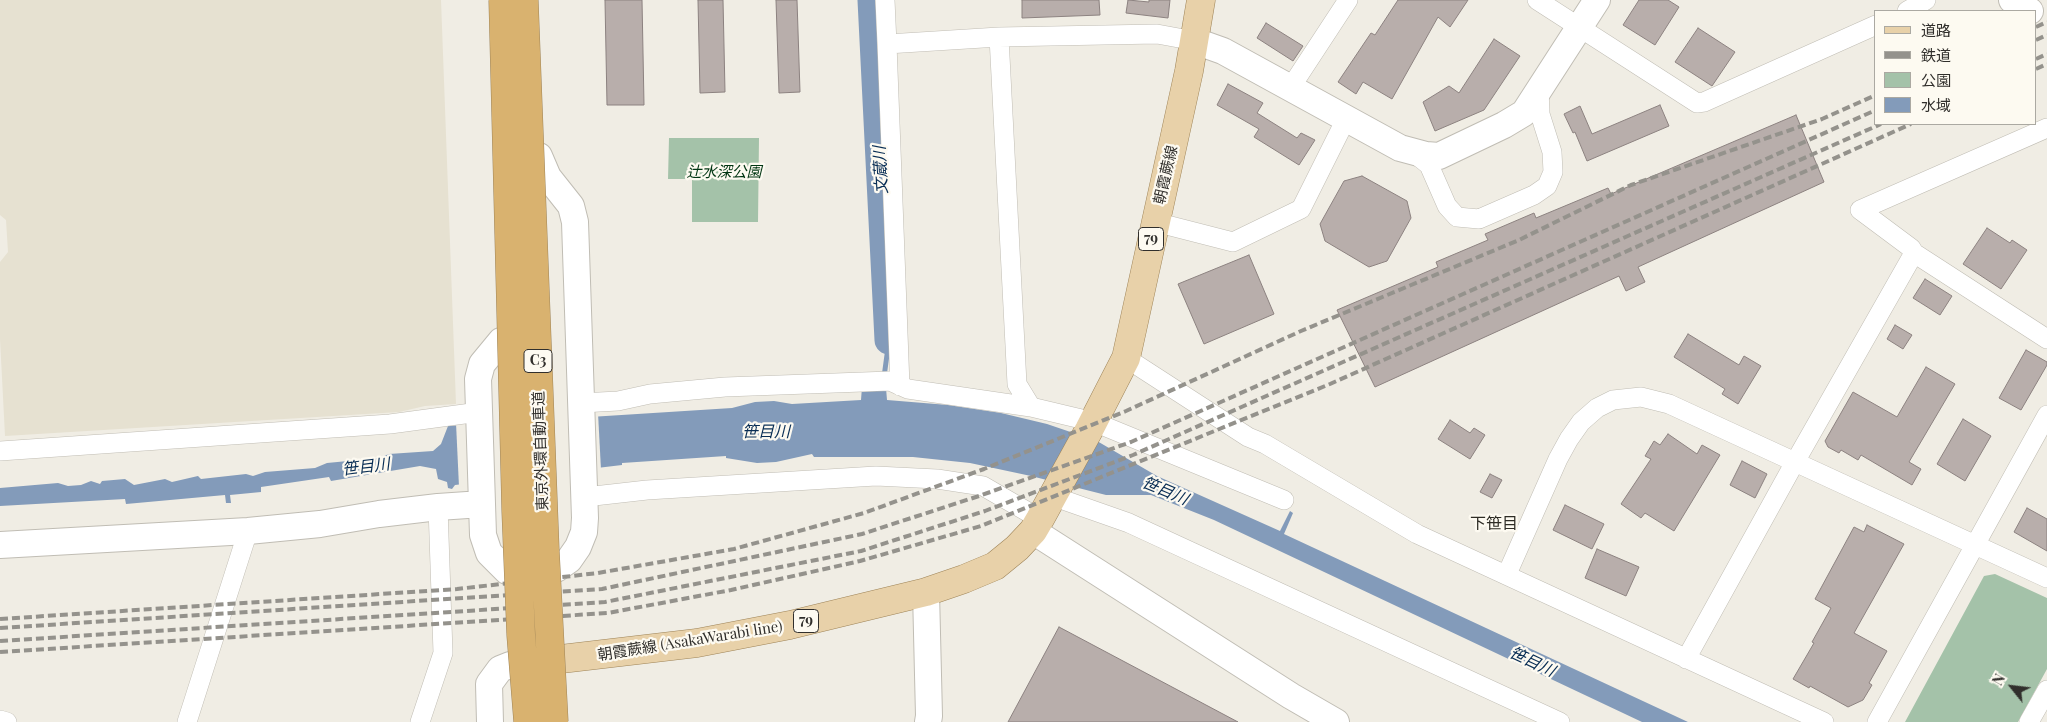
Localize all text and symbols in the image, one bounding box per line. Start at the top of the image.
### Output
legend [1874,10,2037,125]
text: 道路 [1921,20,1951,40]
text: 鉄道 [1921,45,1951,65]
text: 公園 [1921,70,1951,90]
text: 水域 [1921,95,1951,115]
street label: 朝霞蕨線 [1150,144,1182,206]
water label: 文蔵川 [870,146,892,194]
park label: 辻水深公園 [687,163,761,181]
road number: 79 [1138,228,1164,250]
road number: C3 [524,350,552,372]
street label: 東京外環自動車道 [530,391,552,511]
water label: 笹目川 [742,422,790,442]
water label: 笹目川 [341,455,391,479]
water label: 笹目川 [1139,473,1191,509]
district label: 下笹目 [1470,514,1518,534]
road number: 79 [794,610,818,632]
street label: 朝霞蕨線 (AsakaWarabi line) [596,617,784,665]
water label: 笹目川 [1506,643,1558,681]
north arrow [1987,662,2037,712]
text: N [1988,670,2009,689]

